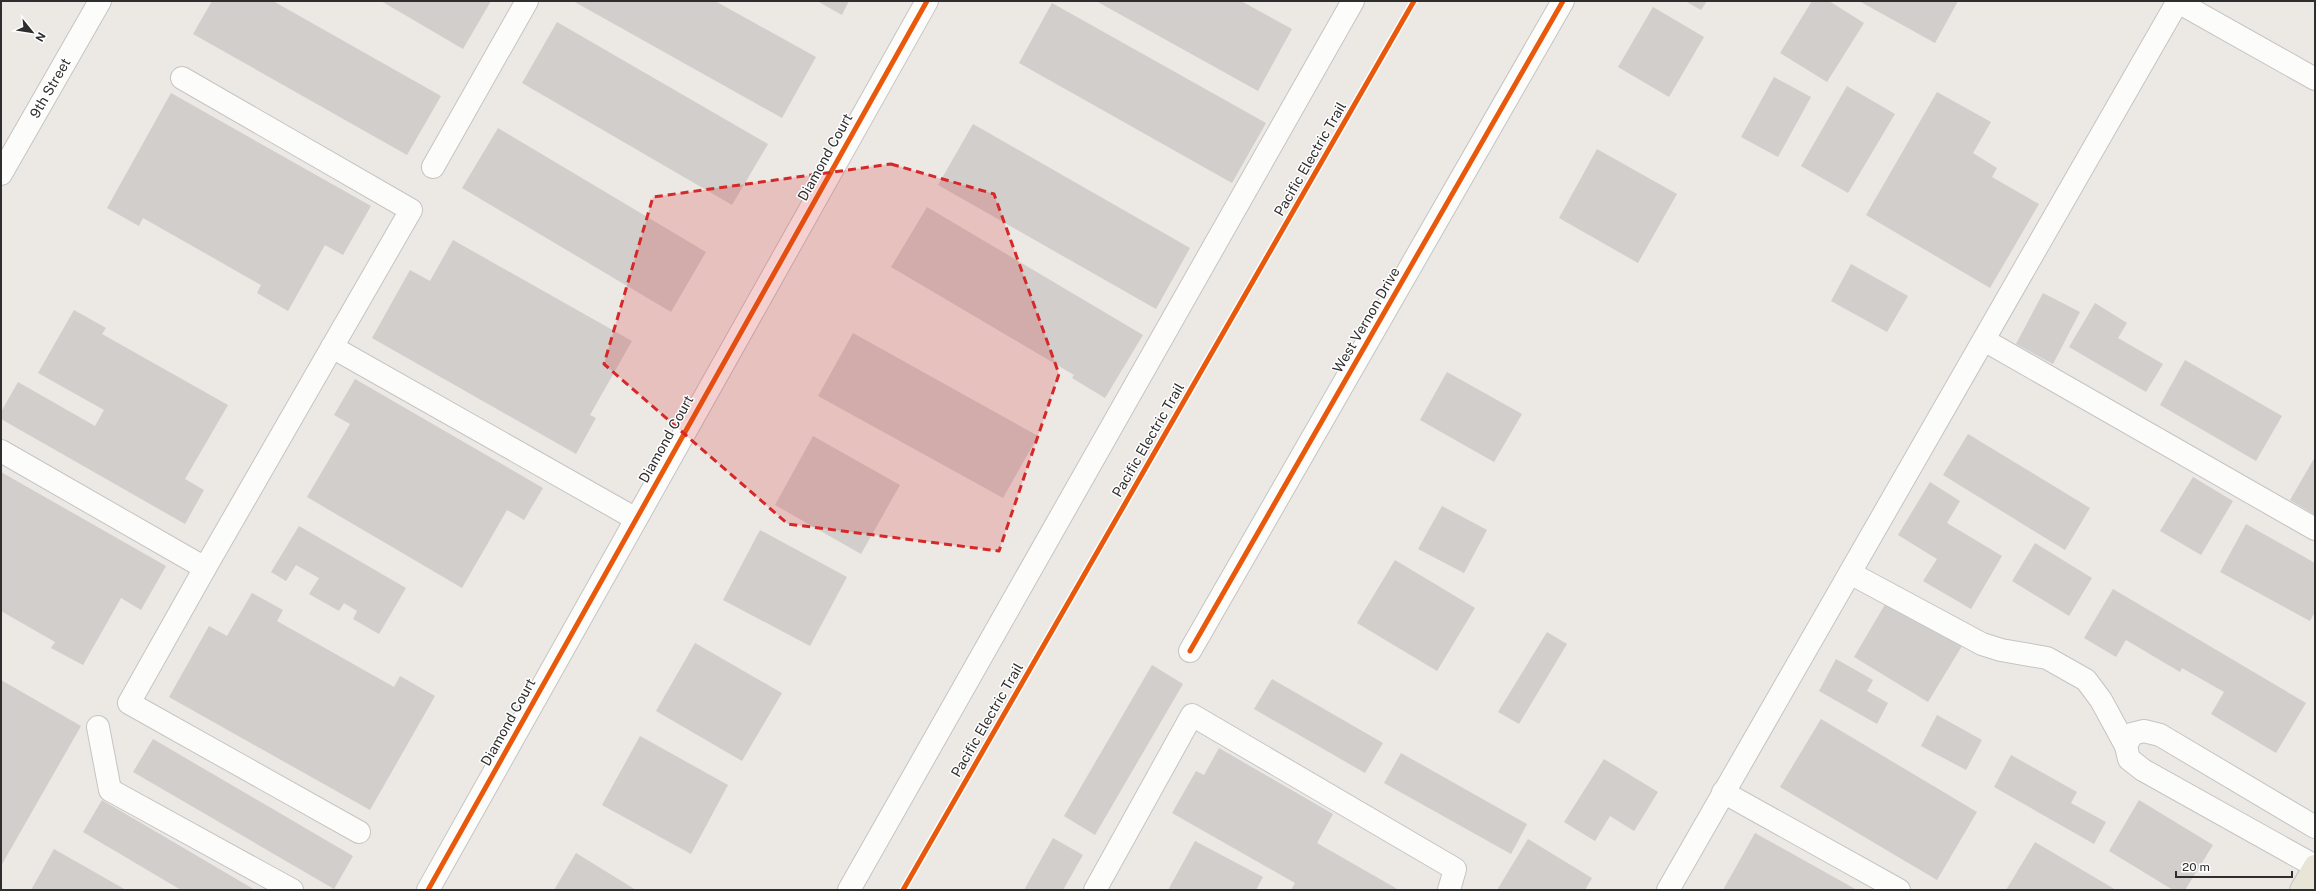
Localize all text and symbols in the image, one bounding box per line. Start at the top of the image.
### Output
north arrow [12,12,52,52]
text: N [33,30,48,44]
street label: 9th Street [26,55,74,121]
street label: Pacific Electric Trail [1271,99,1349,219]
street label: Diamond Court [794,111,856,203]
street label: West Vernon Drive [1329,264,1403,376]
street label: Pacific Electric Trail [1109,380,1187,500]
street label: Diamond Court [635,393,697,485]
street label: Pacific Electric Trail [948,660,1026,780]
street label: Diamond Court [477,676,539,768]
scale bar [2176,853,2292,879]
text: 20 m [2182,860,2210,874]

